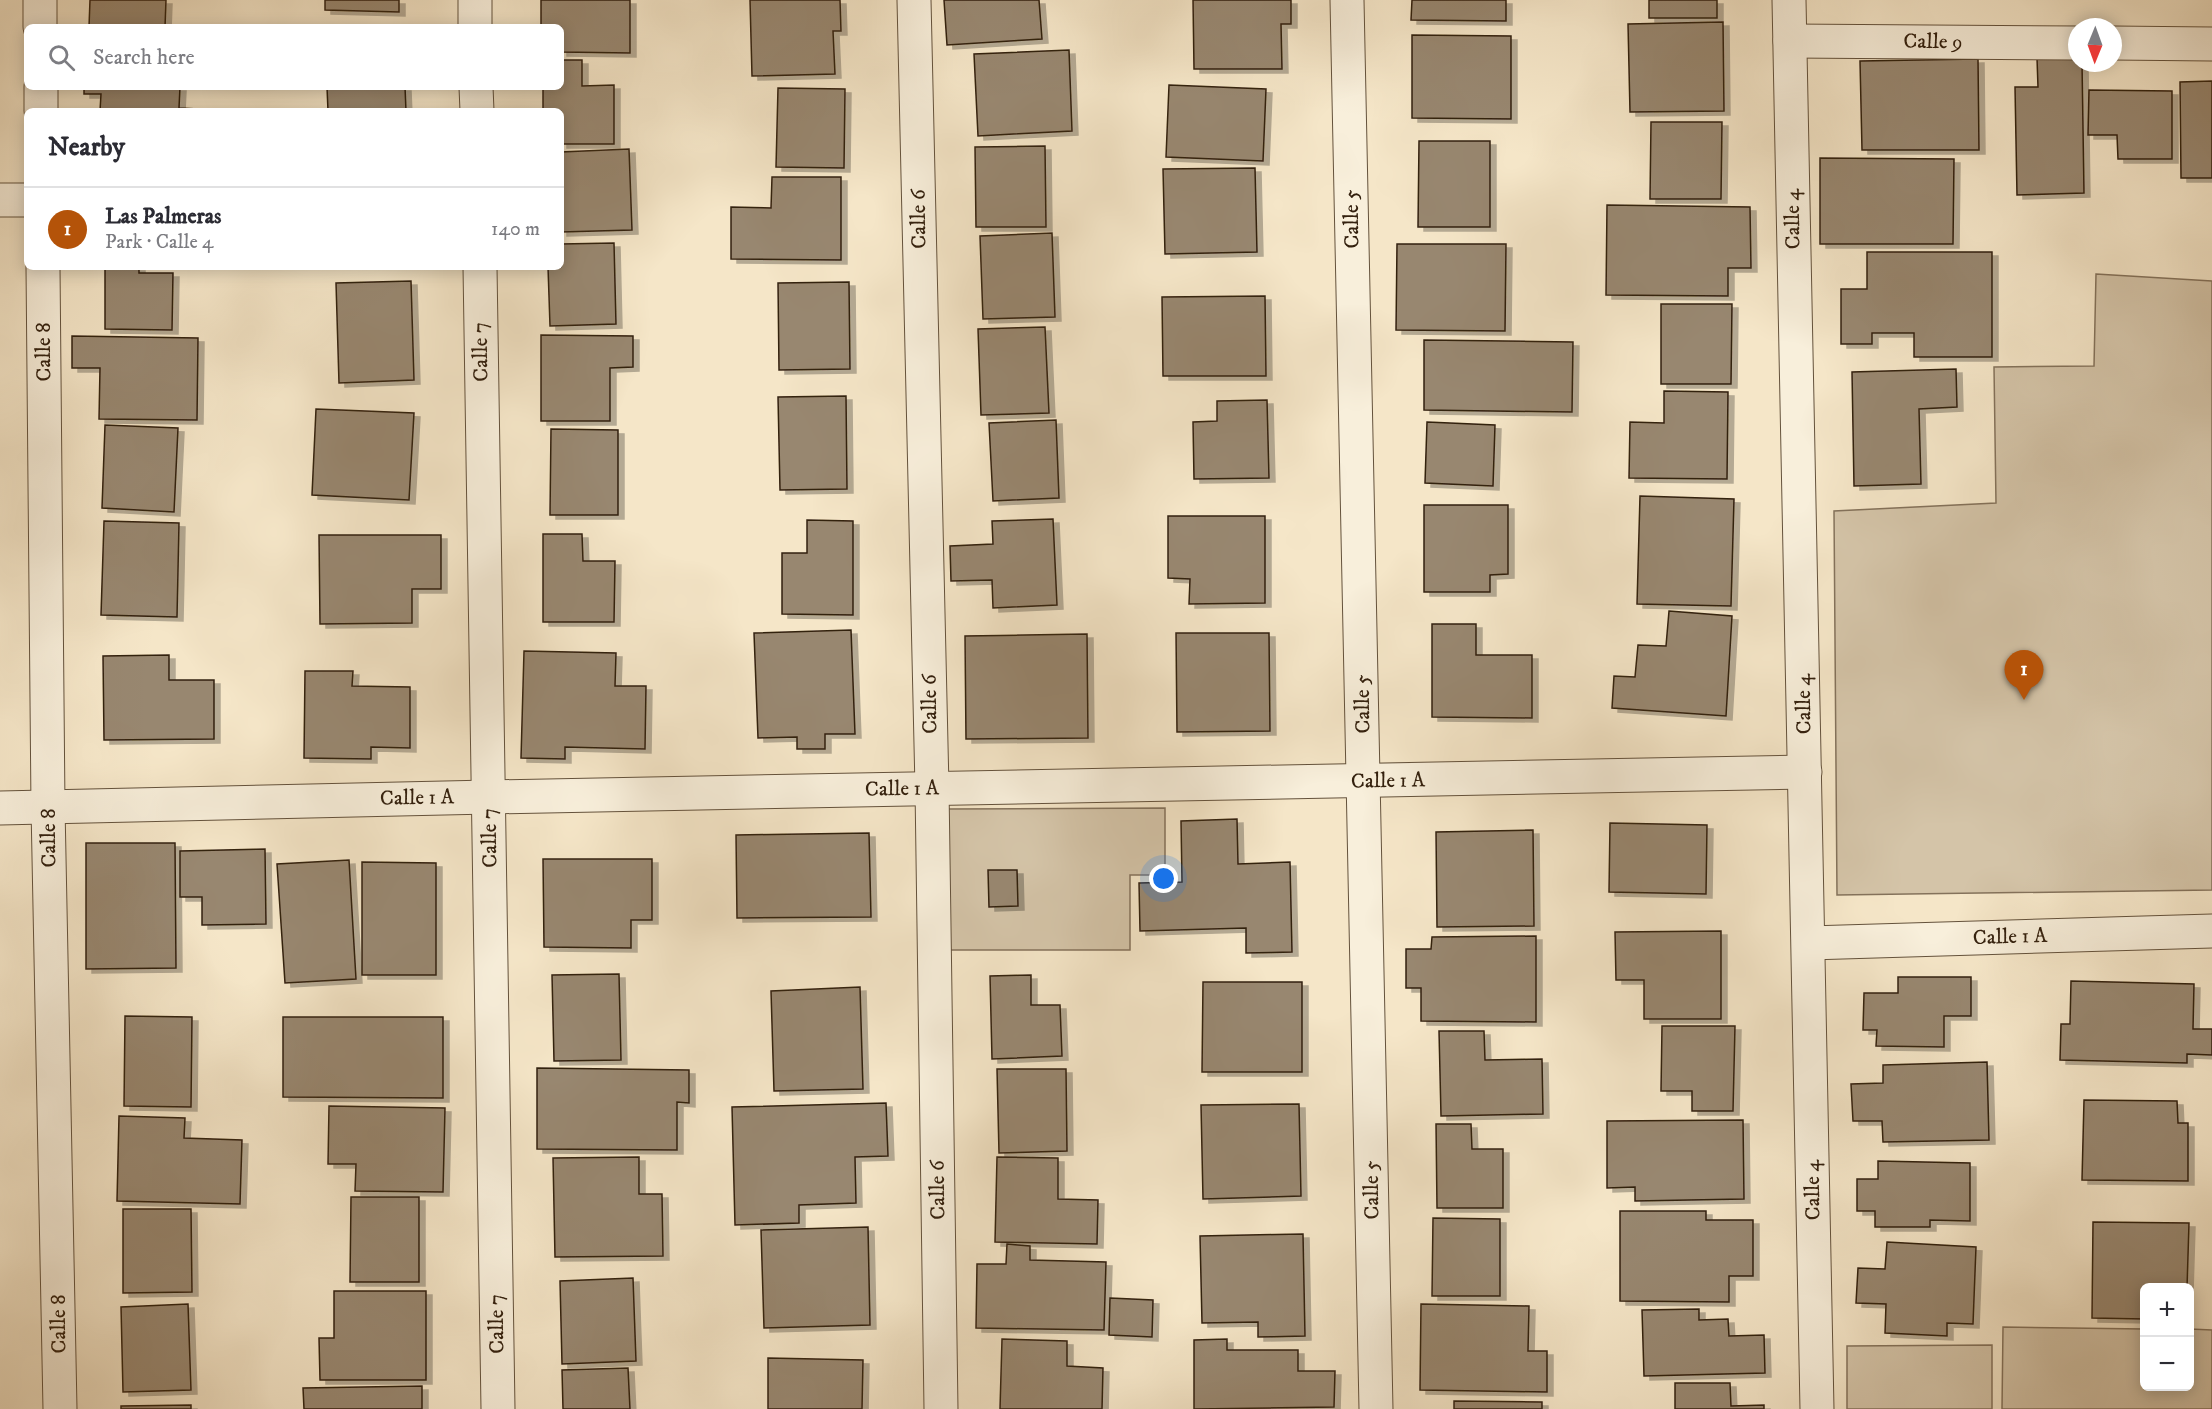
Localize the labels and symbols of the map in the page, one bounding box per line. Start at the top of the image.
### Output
north arrow [2068,18,2122,72]
street label: Calle 9 [1903,28,1963,56]
street label: Calle 6 [905,188,933,249]
street label: Calle 4 [1779,188,1807,250]
street label: Calle 5 [1338,189,1366,249]
street label: Calle 8 [30,322,58,382]
street label: Calle 7 [467,322,495,382]
pin: 1 [2004,650,2044,700]
street label: Calle 6 [916,673,944,734]
street label: Calle 4 [1790,673,1818,735]
street label: Calle 5 [1349,674,1377,734]
street label: Calle 1 A [1351,767,1426,795]
street label: Calle 1 A [865,775,940,803]
street label: Calle 1 A [380,784,455,812]
street label: Calle 8 [35,808,63,868]
street label: Calle 7 [476,808,504,868]
your location [1149,864,1178,893]
street label: Calle 1 A [1972,923,2048,951]
street label: Calle 6 [924,1159,952,1220]
street label: Calle 4 [1799,1159,1827,1221]
street label: Calle 5 [1358,1160,1386,1220]
street label: Calle 8 [45,1294,73,1354]
street label: Calle 7 [483,1294,511,1354]

